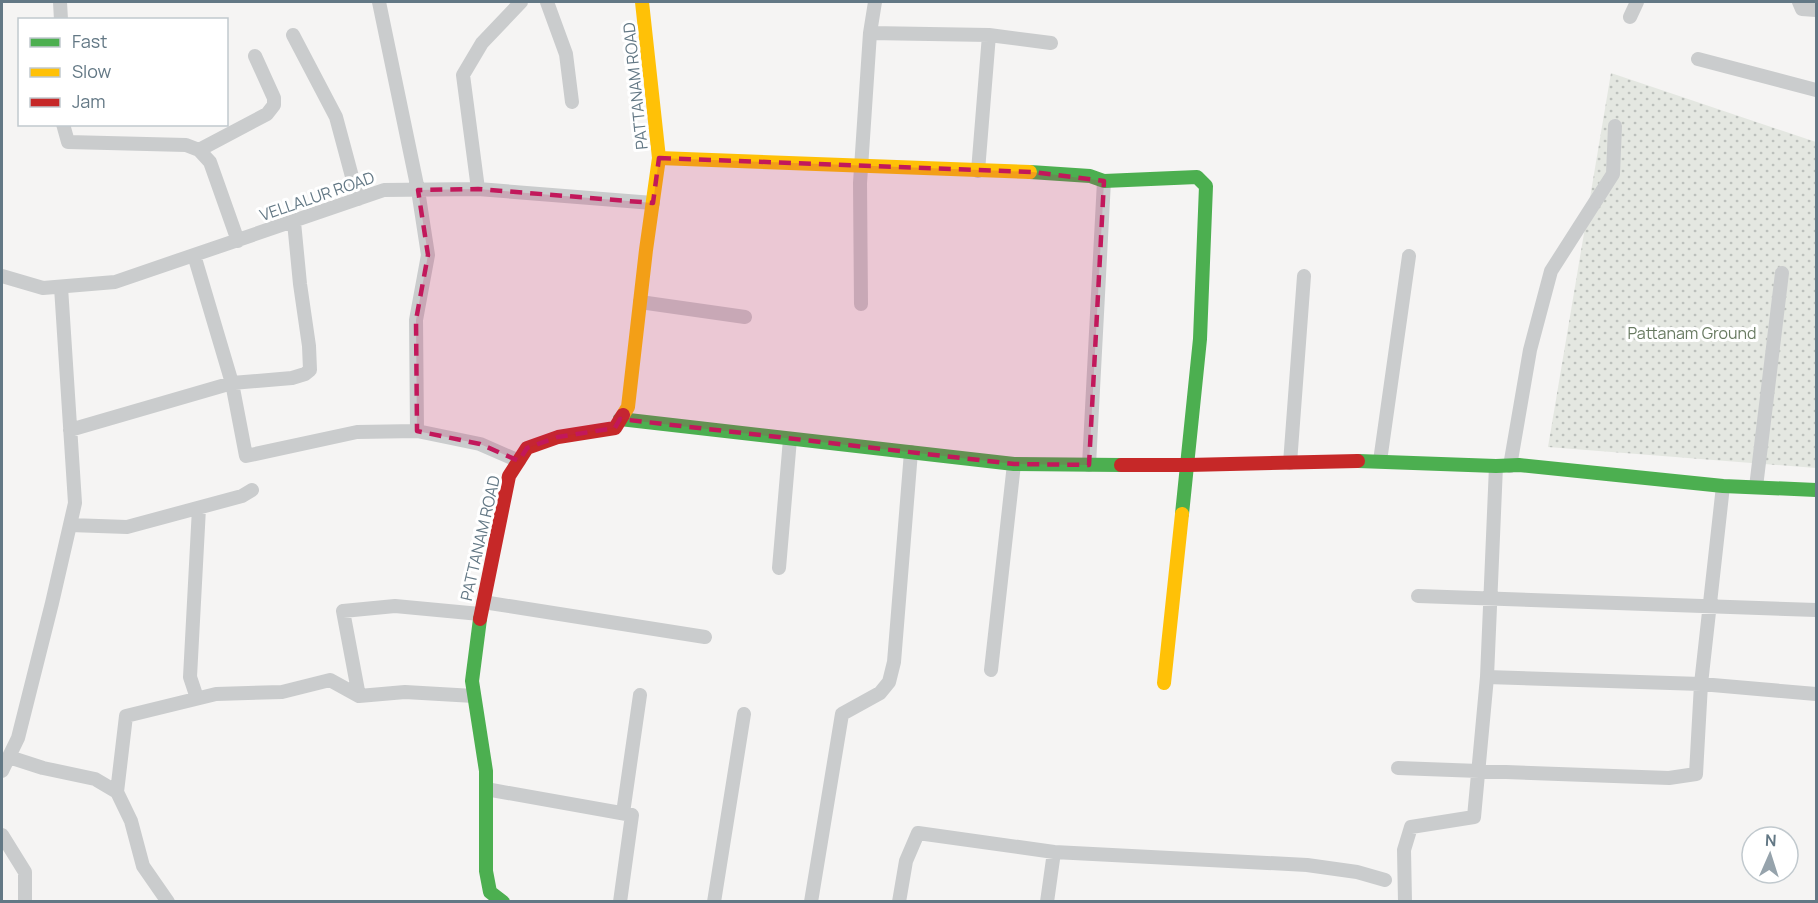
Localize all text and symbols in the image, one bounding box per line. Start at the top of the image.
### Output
legend [18,18,228,126]
street label: PATTANAM ROAD [617,21,653,151]
text: Fast [72,29,107,53]
text: Slow [72,59,112,83]
text: Jam [72,89,106,113]
street label: VELLALUR ROAD [257,166,378,226]
park label: Pattanam Ground [1628,322,1756,344]
street label: PATTANAM ROAD [455,473,505,603]
north arrow [1740,825,1800,885]
text: N [1764,829,1777,851]

